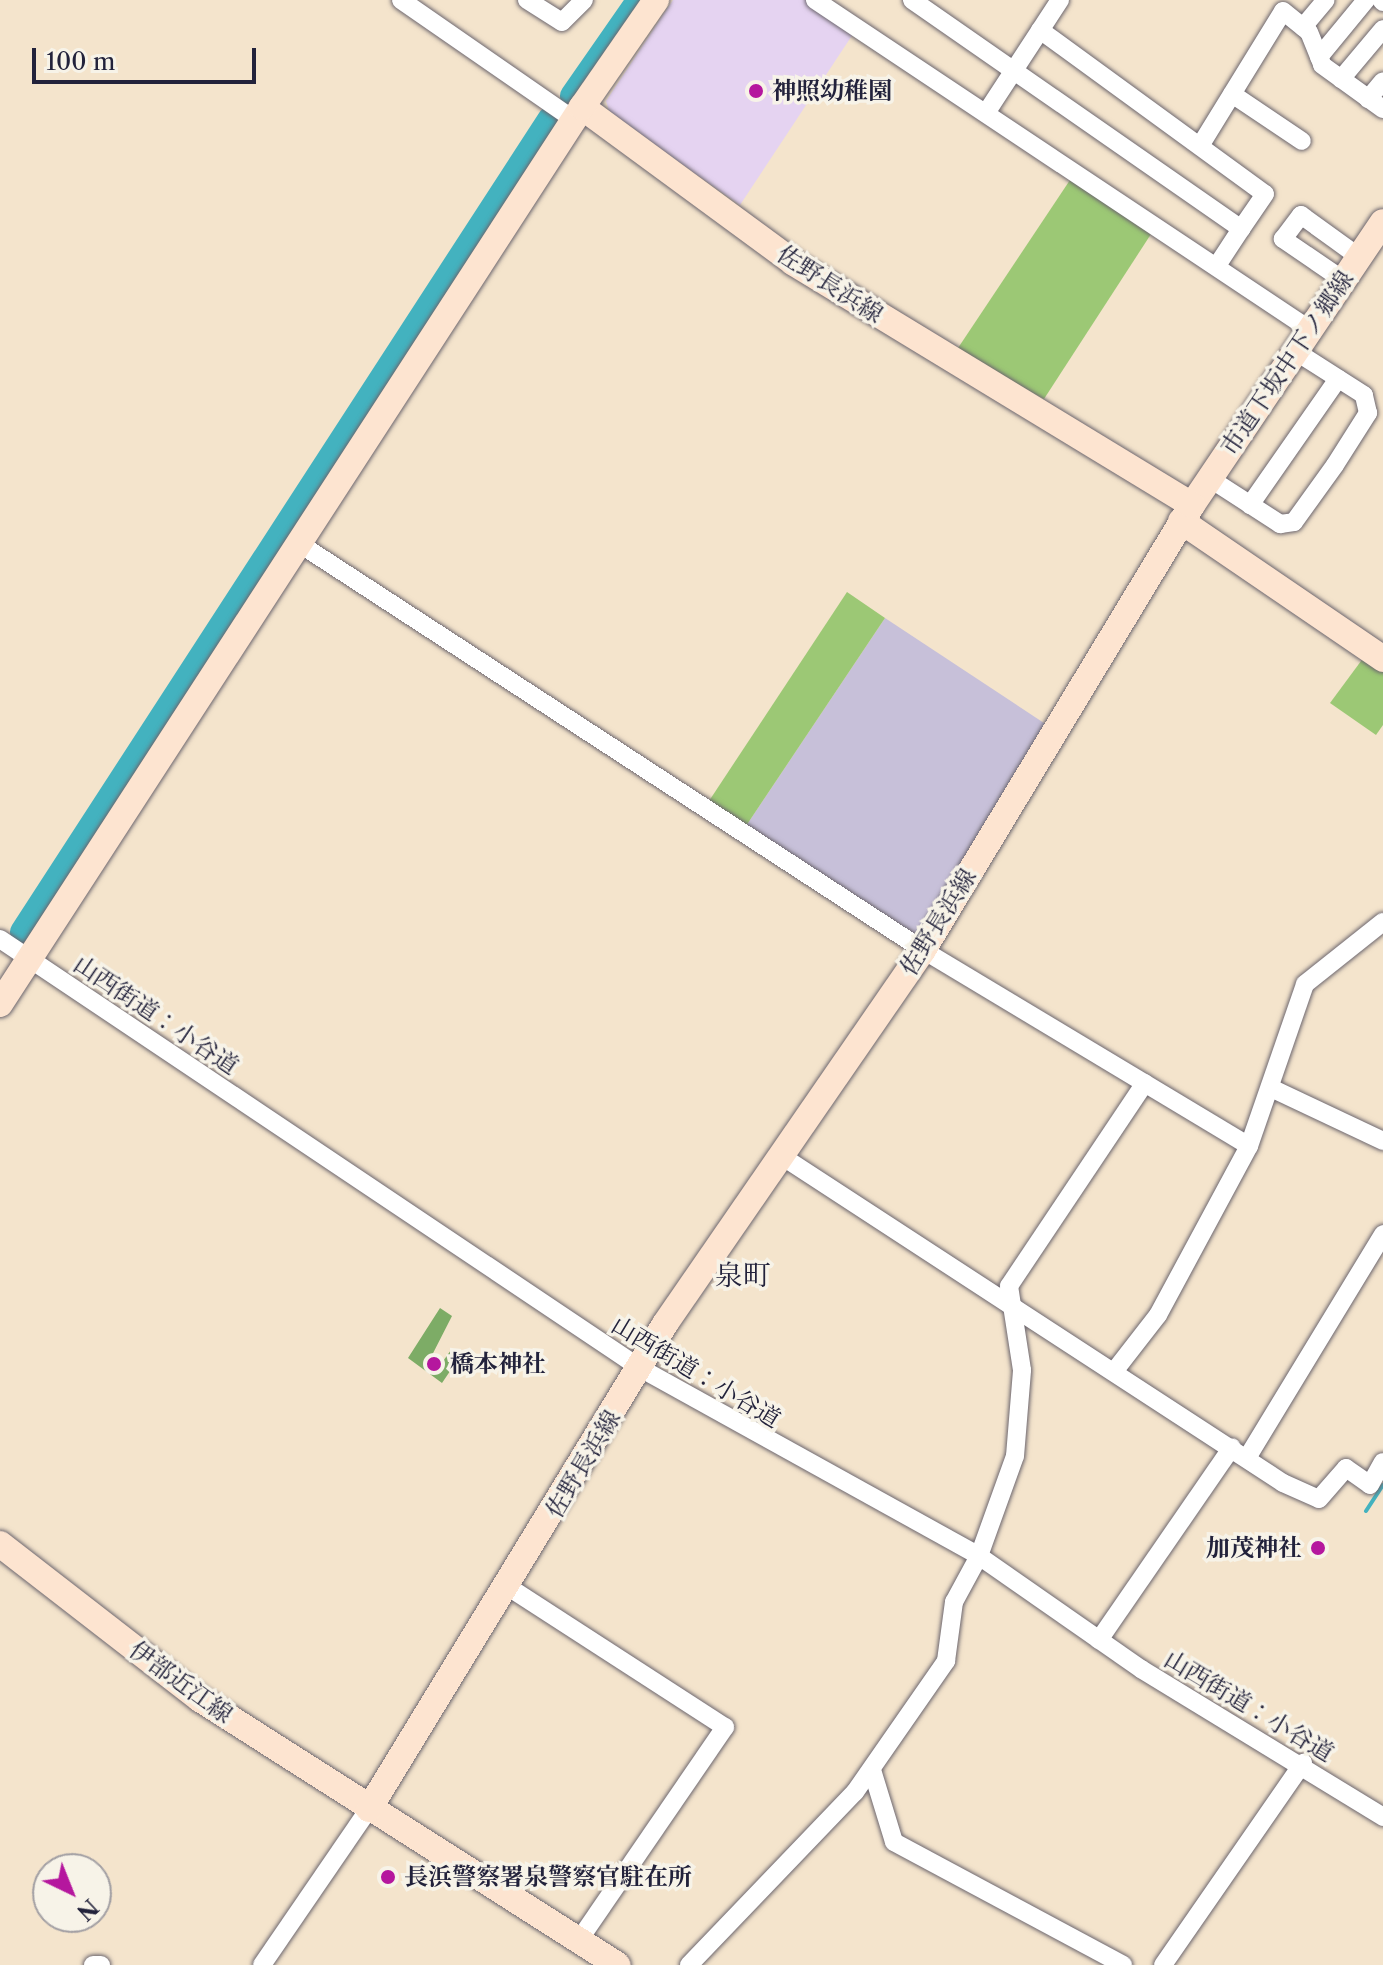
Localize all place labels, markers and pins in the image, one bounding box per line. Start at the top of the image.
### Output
place label: 神照幼稚園 [772,77,892,105]
marker: 神照幼稚園 [747,82,765,100]
place label: 橋本神社 [450,1350,546,1378]
marker: 橋本神社 [425,1355,443,1373]
place label: 加茂神社 [1206,1534,1302,1562]
marker: 加茂神社 [1309,1539,1327,1557]
place label: 長浜警察署泉警察官駐在所 [404,1863,692,1891]
marker: 長浜警察署泉警察官駐在所 [379,1868,397,1886]

